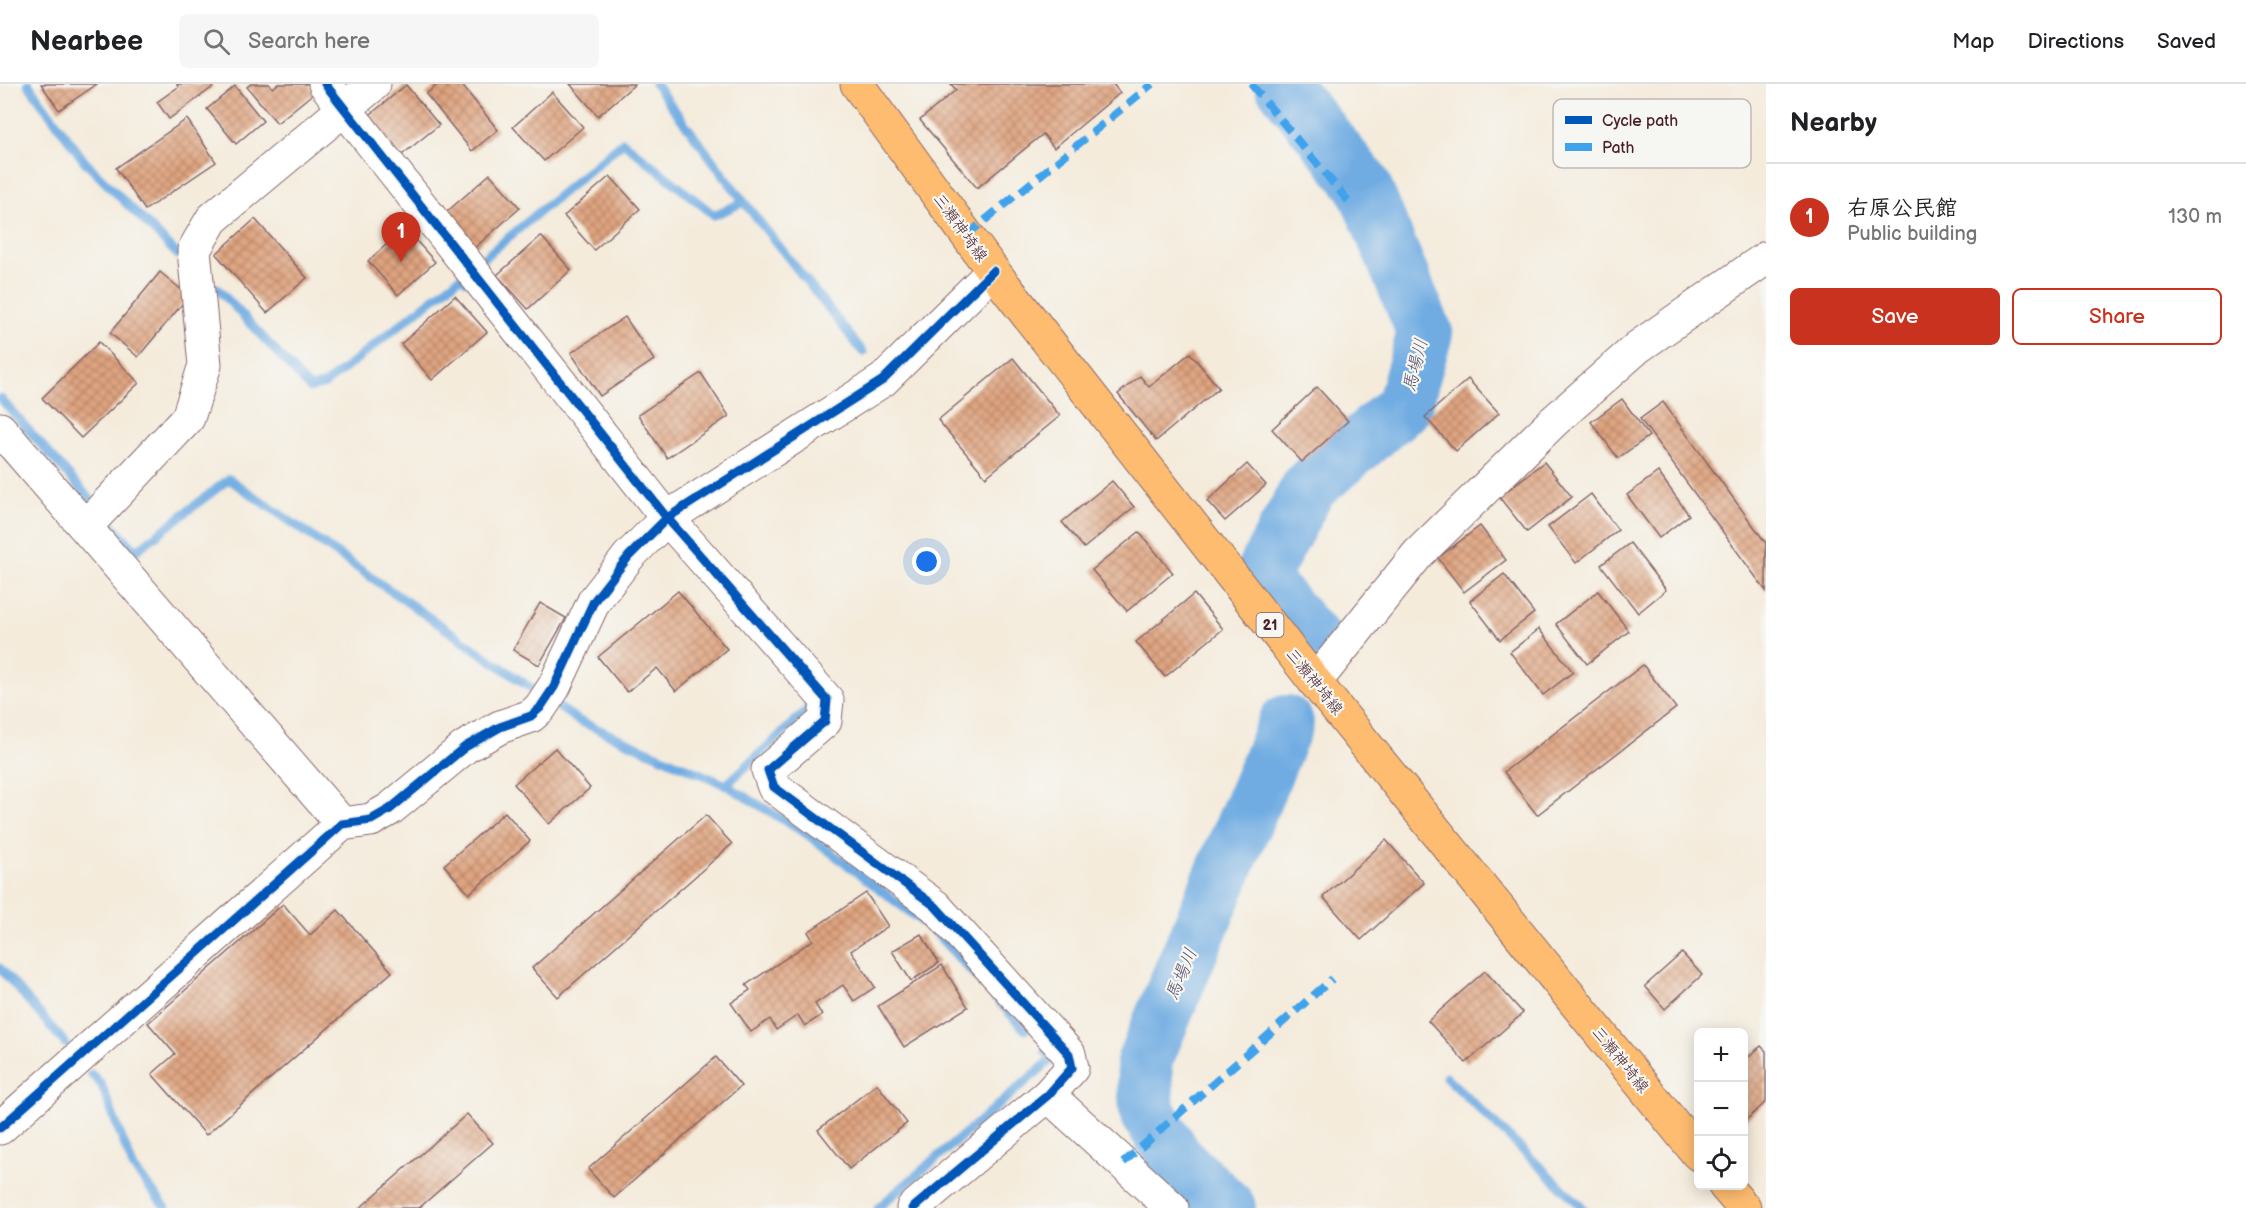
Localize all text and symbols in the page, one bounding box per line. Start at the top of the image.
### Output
search box [179,14,599,68]
text: Nearbee [30,25,143,58]
icon: search [200,25,233,58]
text: Search here [248,28,370,55]
text: Map [1952,29,1995,54]
text: Directions [2028,29,2124,54]
text: Saved [2157,29,2216,54]
legend [1553,99,1751,168]
text: Nearby [1790,108,1877,139]
text: Cycle path [1602,112,1678,131]
text: Path [1602,139,1634,158]
street label: 三瀬神埼線 [929,190,991,266]
text: 右原公民館 [1847,195,1957,222]
text: 1 [1805,205,1814,229]
text: 130 m [2168,205,2222,229]
pin: 1 [382,212,420,262]
text: Public building [1847,222,1977,246]
button: Save [1790,288,2000,345]
button: Share [2012,288,2222,345]
water label: 馬場川 [1399,336,1432,394]
your location [912,547,941,576]
road number: 21 [1256,613,1284,637]
street label: 三瀬神埼線 [1281,645,1346,719]
water label: 馬場川 [1161,945,1202,1003]
street label: 三瀬神埼線 [1587,1023,1652,1097]
map controls [1694,1028,1748,1190]
button: + [1694,1028,1748,1082]
button: − [1694,1082,1748,1136]
button: locate [1694,1136,1748,1190]

